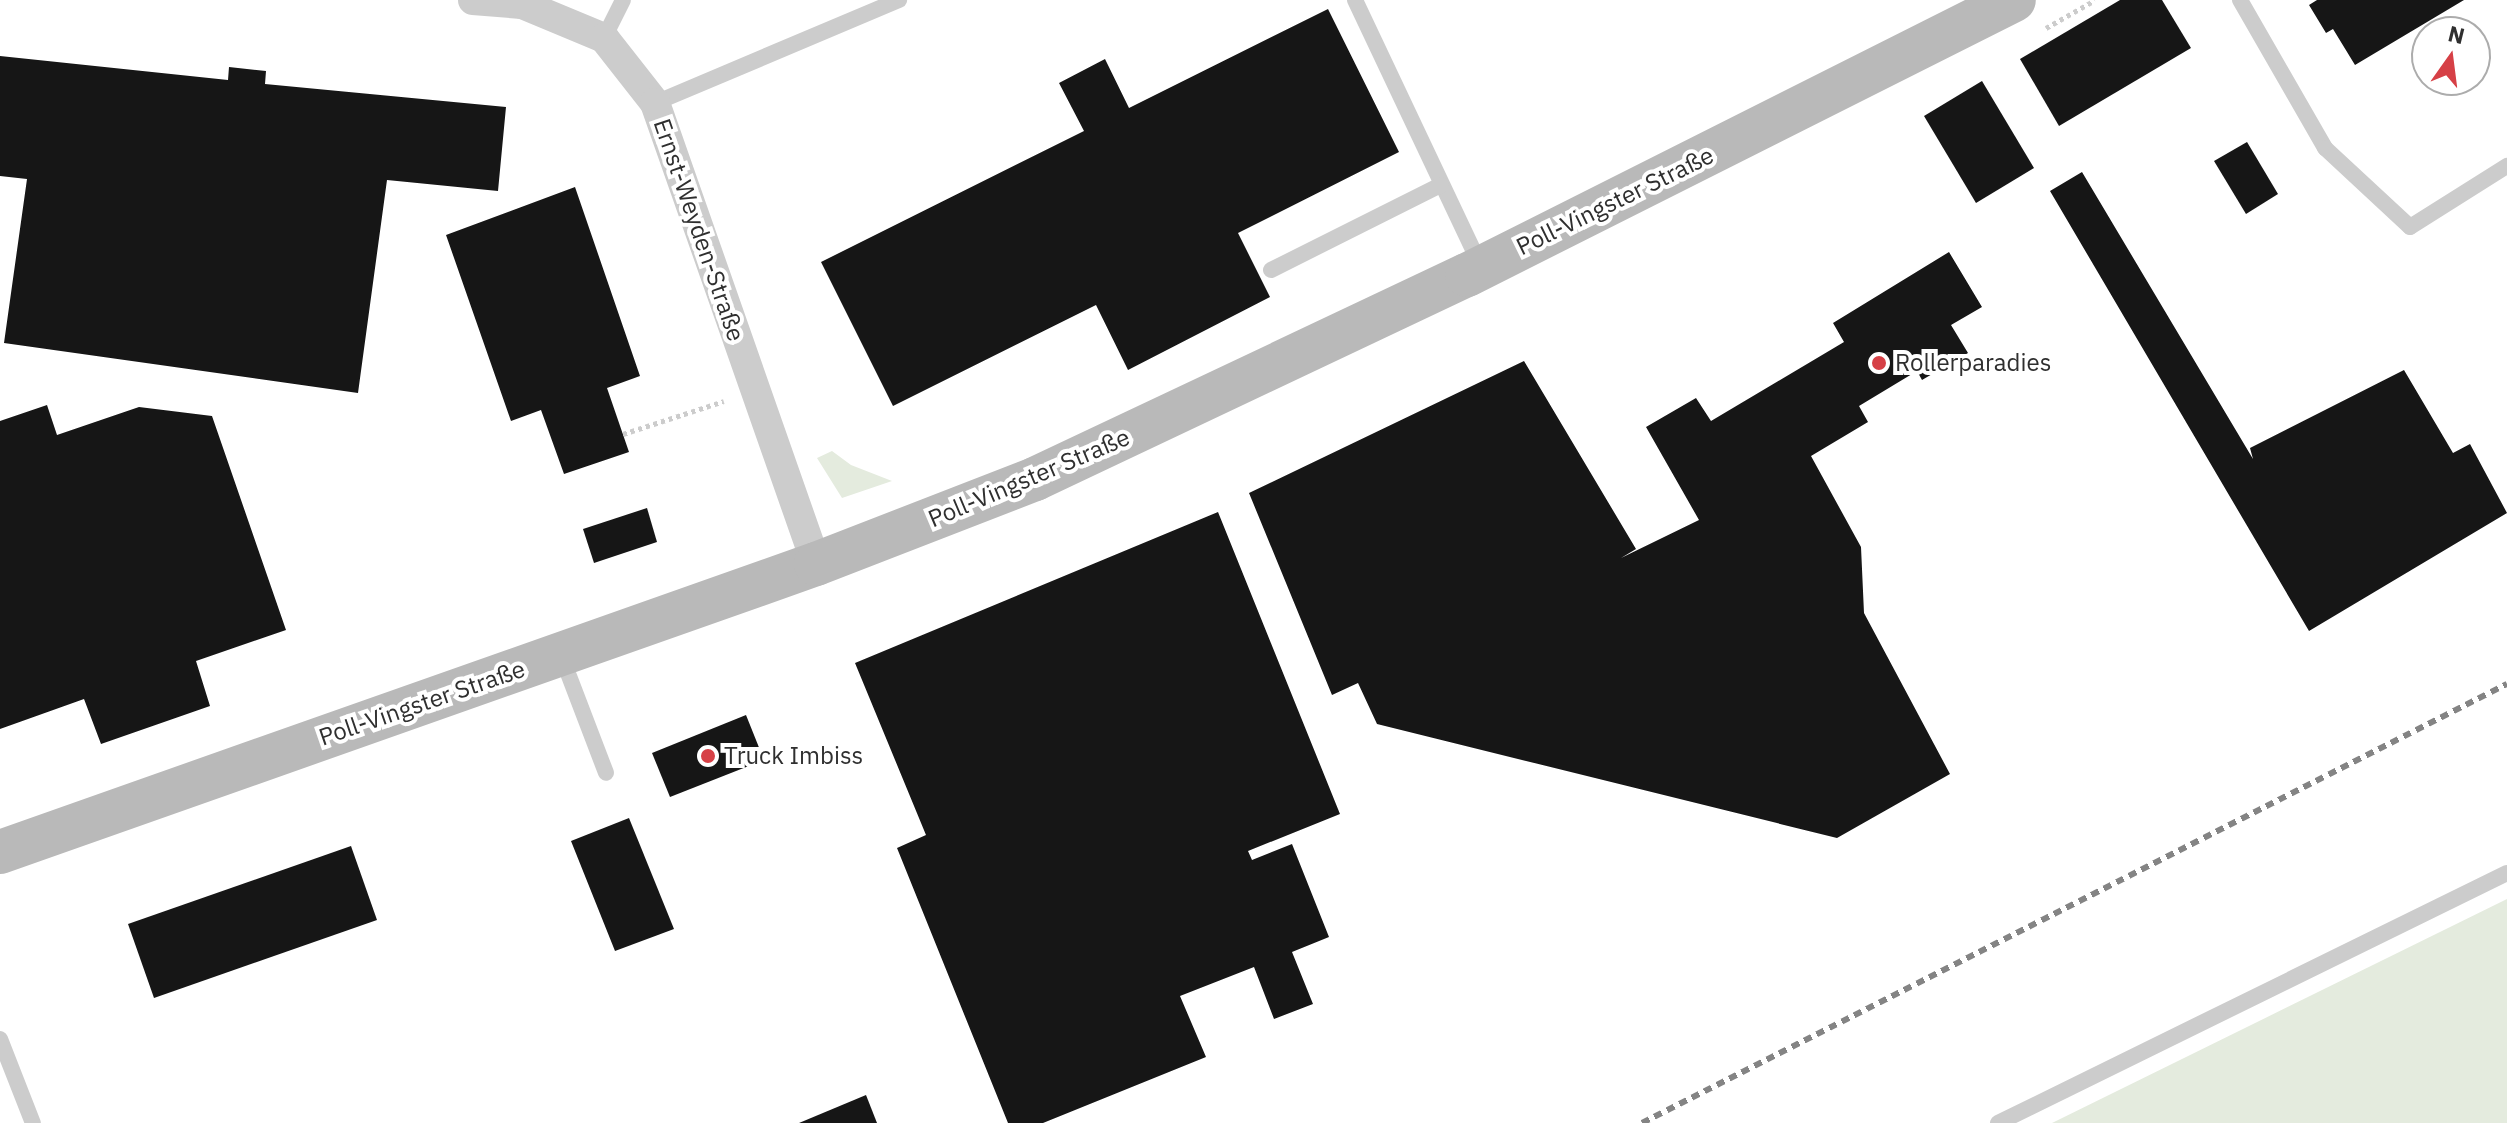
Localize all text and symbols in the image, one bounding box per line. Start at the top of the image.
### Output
north arrow [2411,16,2491,96]
text: N [2445,18,2468,50]
street label: Ernst-Weyden-Straße [647,115,751,345]
street label: Poll-Vingster Straße [1512,141,1718,261]
place label: Rollerparadies [1895,349,2051,377]
marker: Rollerparadies [1870,354,1888,372]
street label: Poll-Vingster Straße [924,423,1134,533]
street label: Poll-Vingster Straße [315,654,529,752]
place label: Truck Imbiss [724,742,863,770]
marker: Truck Imbiss [699,747,717,765]

